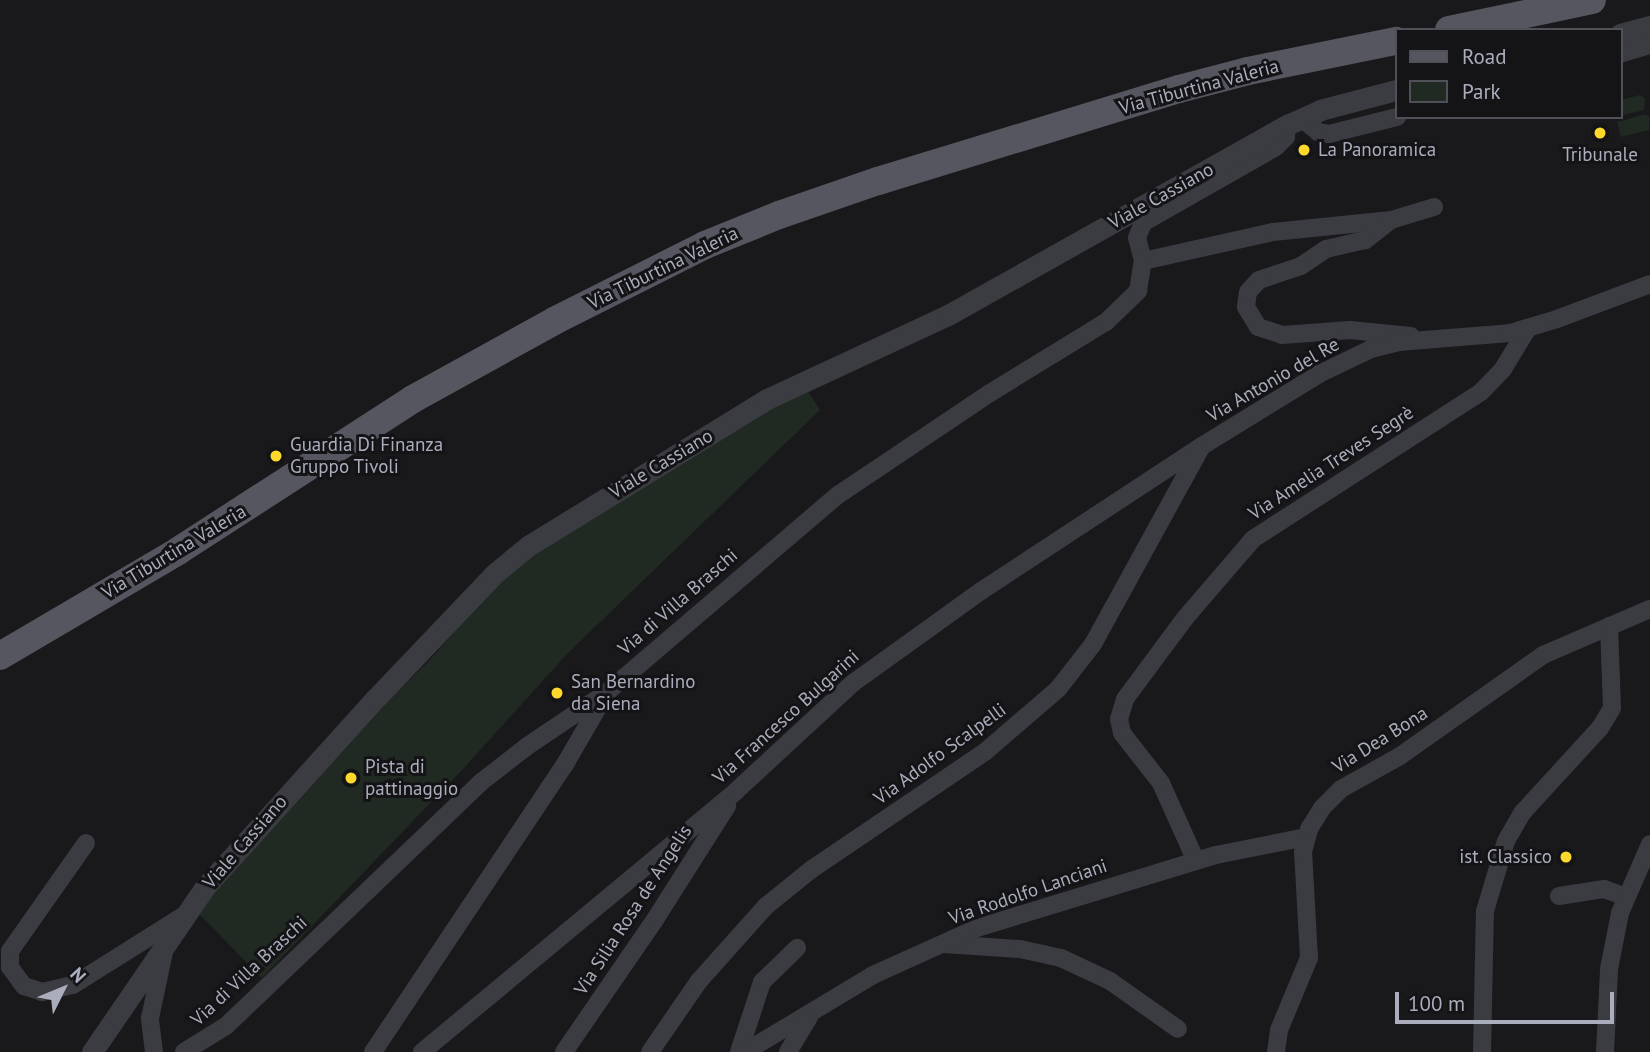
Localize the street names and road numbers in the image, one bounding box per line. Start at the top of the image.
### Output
street label: Via Tiburtina Valeria [1116,55,1282,119]
street label: Viale Cassiano [1104,158,1218,234]
street label: Via Tiburtina Valeria [584,221,742,315]
street label: Via Antonio del Re [1203,333,1343,427]
street label: Via Amelia Treves Segrè [1244,401,1418,525]
street label: Viale Cassiano [605,424,717,504]
street label: Via Tiburtina Valeria [97,500,251,604]
street label: Via di Villa Braschi [613,544,743,660]
street label: Via Francesco Bulgarini [708,645,864,789]
street label: Via Adolfo Scalpelli [869,698,1011,810]
street label: Via Dea Bona [1328,702,1432,778]
street label: Viale Cassiano [198,791,292,893]
street label: Via Silia Rosa de Angelis [569,820,697,1000]
street label: Via Rodolfo Lanciani [946,854,1110,930]
street label: Via di Villa Braschi [186,911,312,1031]

